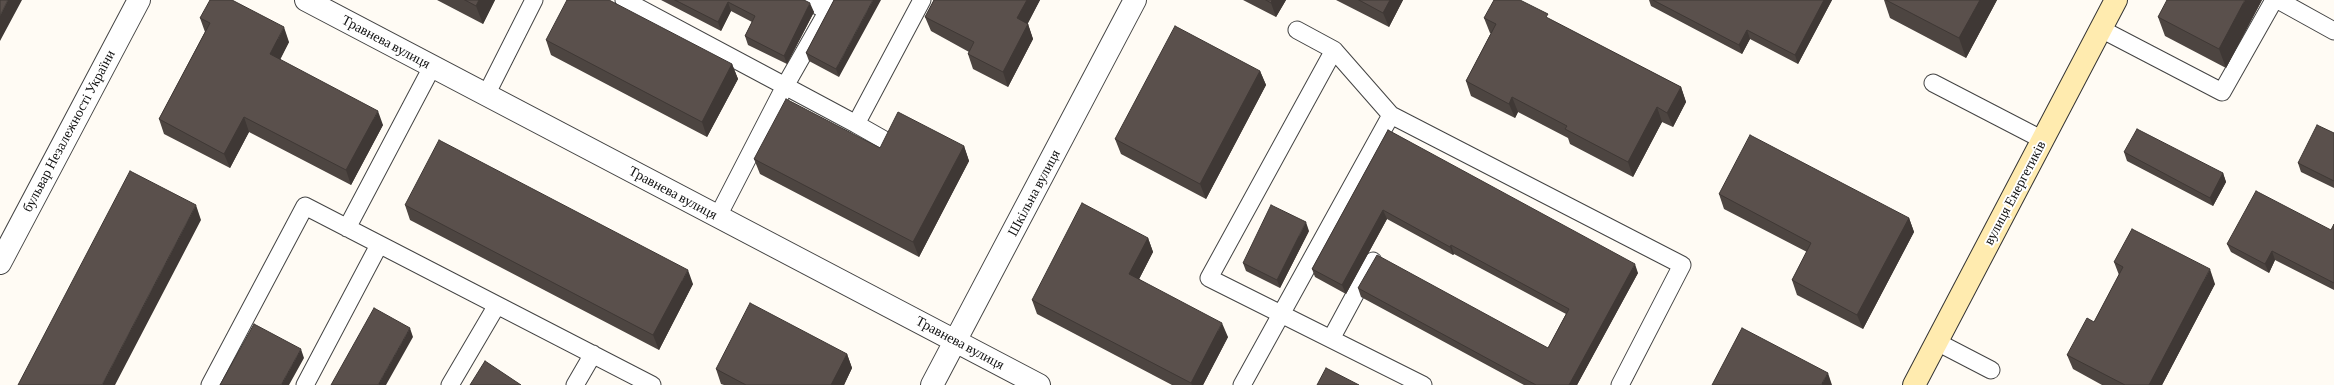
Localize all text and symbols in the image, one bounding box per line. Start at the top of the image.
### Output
street label: Травнева вулиця [339,12,433,72]
street label: бульвар Незалежності України [19,47,119,215]
street label: вулиця Енергетиків [1980,138,2050,248]
street label: Шкільна вулиця [1004,147,1064,239]
street label: Травнева вулиця [626,163,720,223]
street label: Травнева вулиця [913,313,1007,373]

